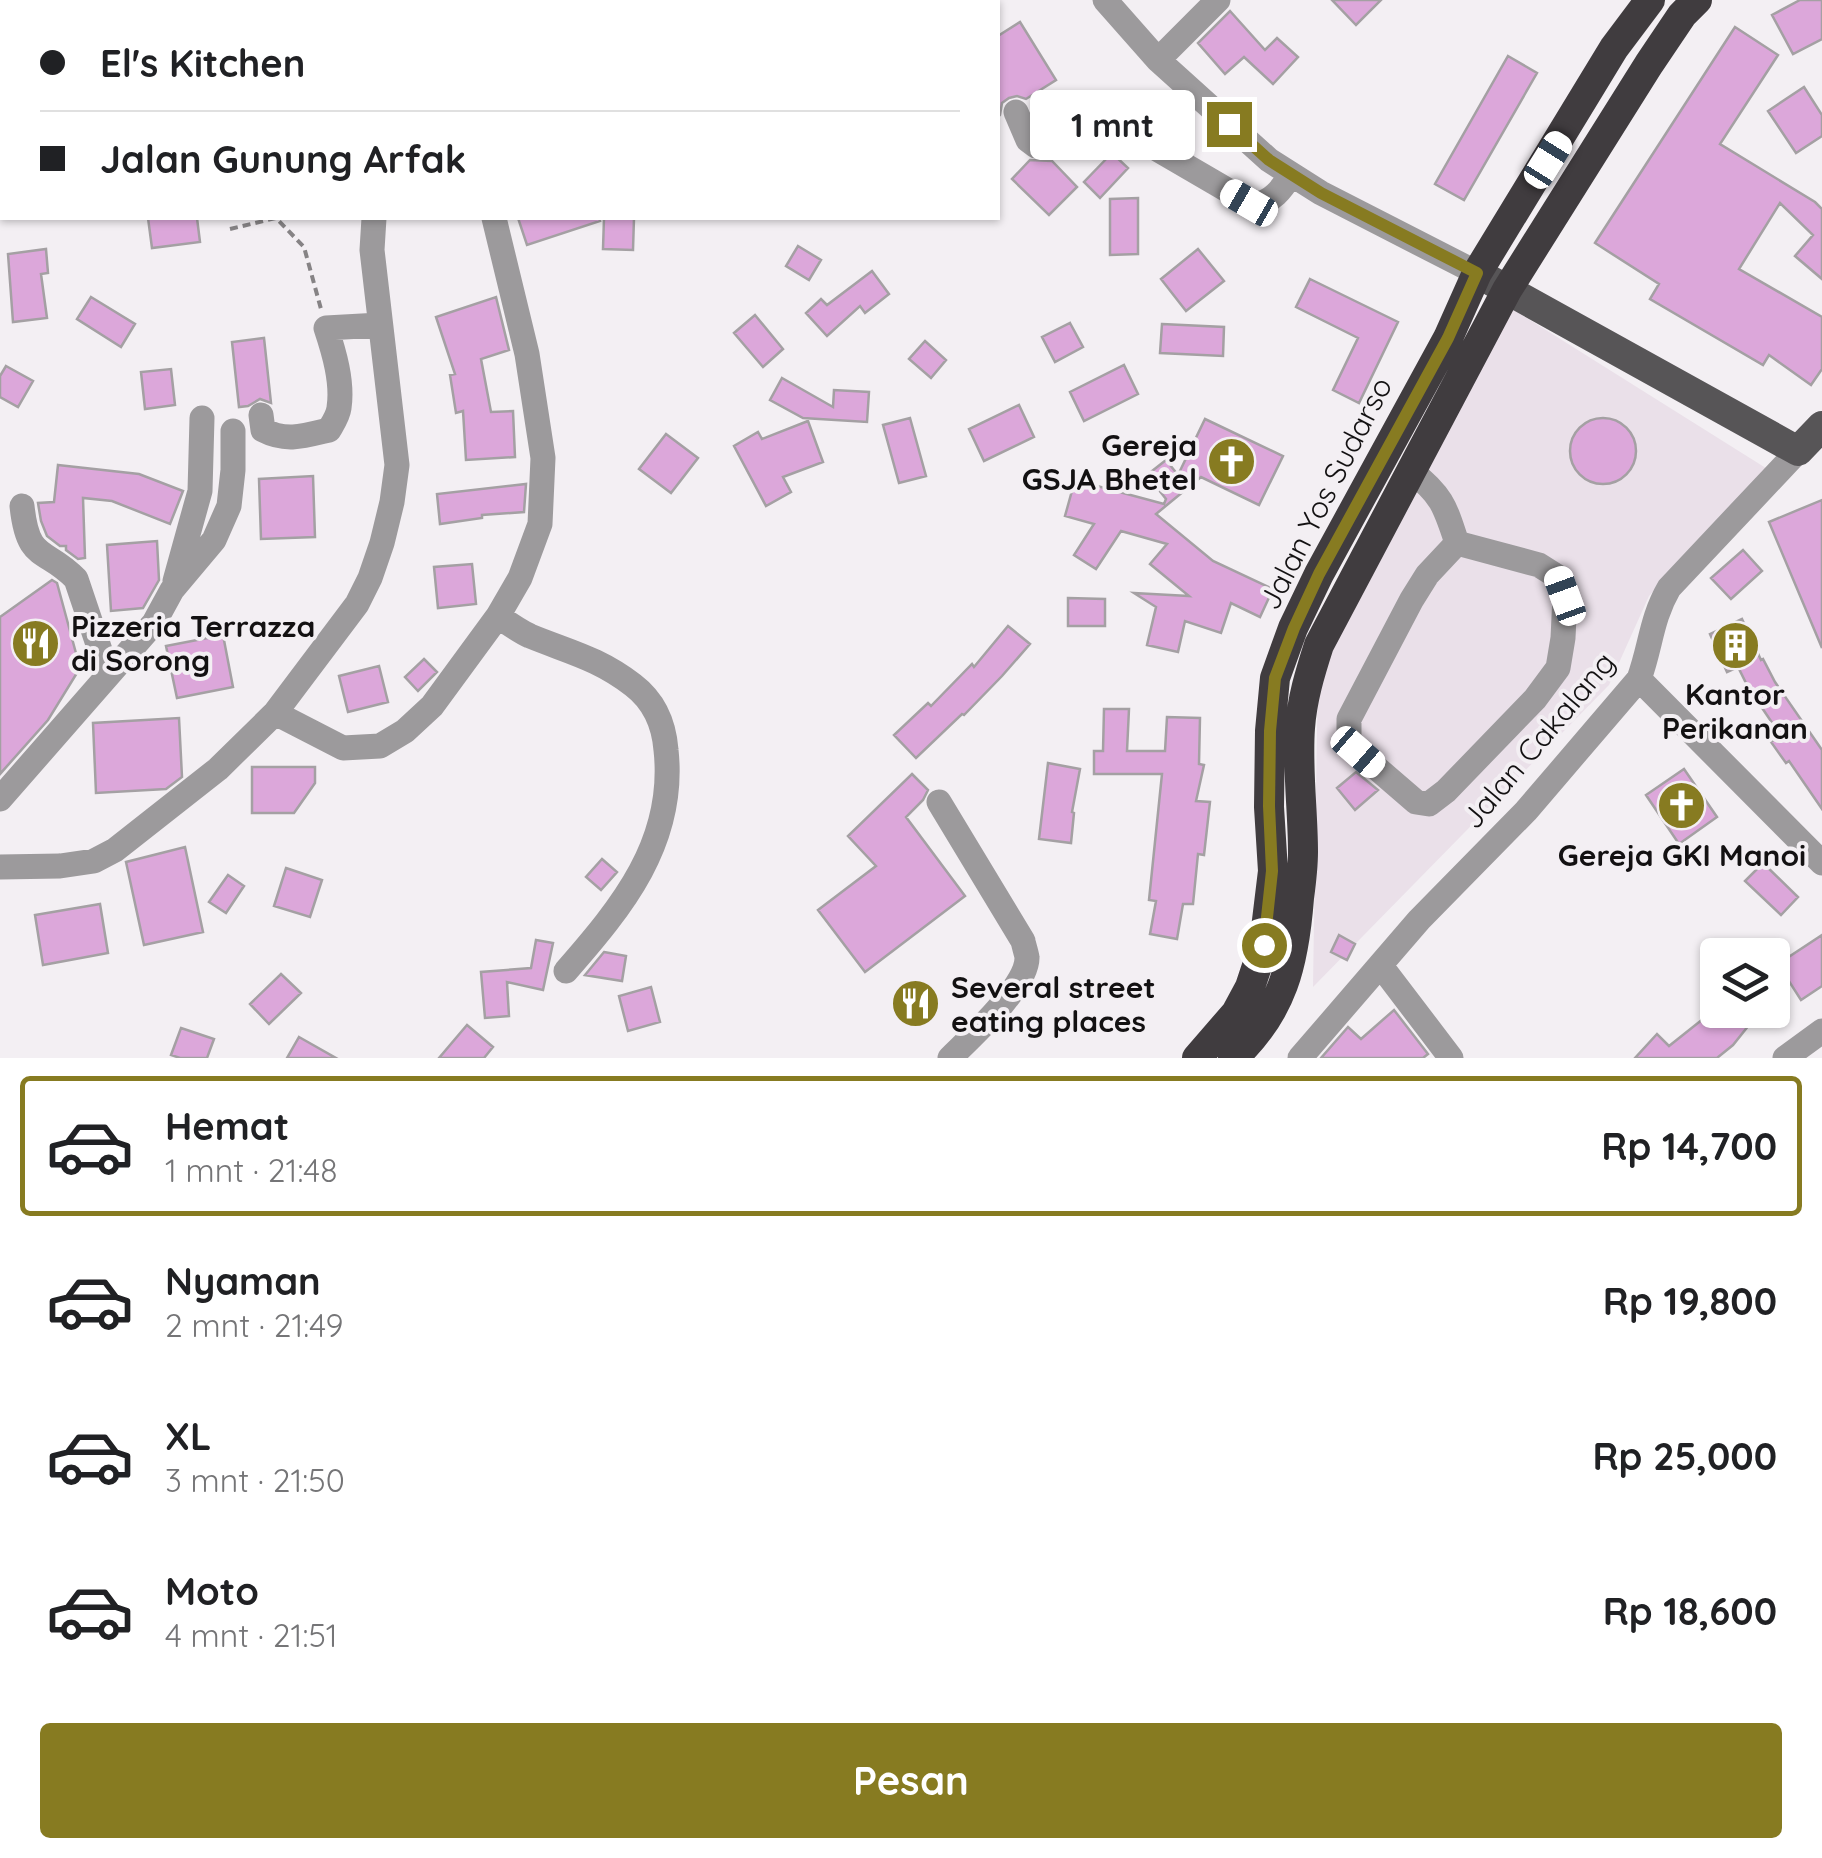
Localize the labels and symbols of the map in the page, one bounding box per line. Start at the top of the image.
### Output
callout: 1 mnt [1029,89,1194,159]
route end [1207,102,1252,147]
car [1519,127,1577,193]
car [1216,175,1282,231]
street label: Jalan Yos Sudarso [1250,370,1400,616]
place label: Gereja GSJA Bhetel [1022,426,1197,498]
church icon: Gereja GSJA Bhetel [1206,436,1258,488]
car [1541,563,1589,629]
place label: Pizzeria Terrazza di Sorong [71,607,315,679]
restaurant icon: Pizzeria Terrazza di Sorong [10,617,62,669]
building icon: Kantor Perikanan [1709,619,1761,671]
street label: Jalan Cakalang [1453,644,1623,836]
place label: Kantor Perikanan [1662,675,1808,747]
car [1326,721,1390,783]
church icon: Gereja GKI Manoi [1656,780,1708,832]
place label: Gereja GKI Manoi [1558,836,1806,874]
route start [1242,923,1287,968]
place label: Several street eating places [951,968,1156,1040]
restaurant icon: Several street eating places [890,978,942,1030]

